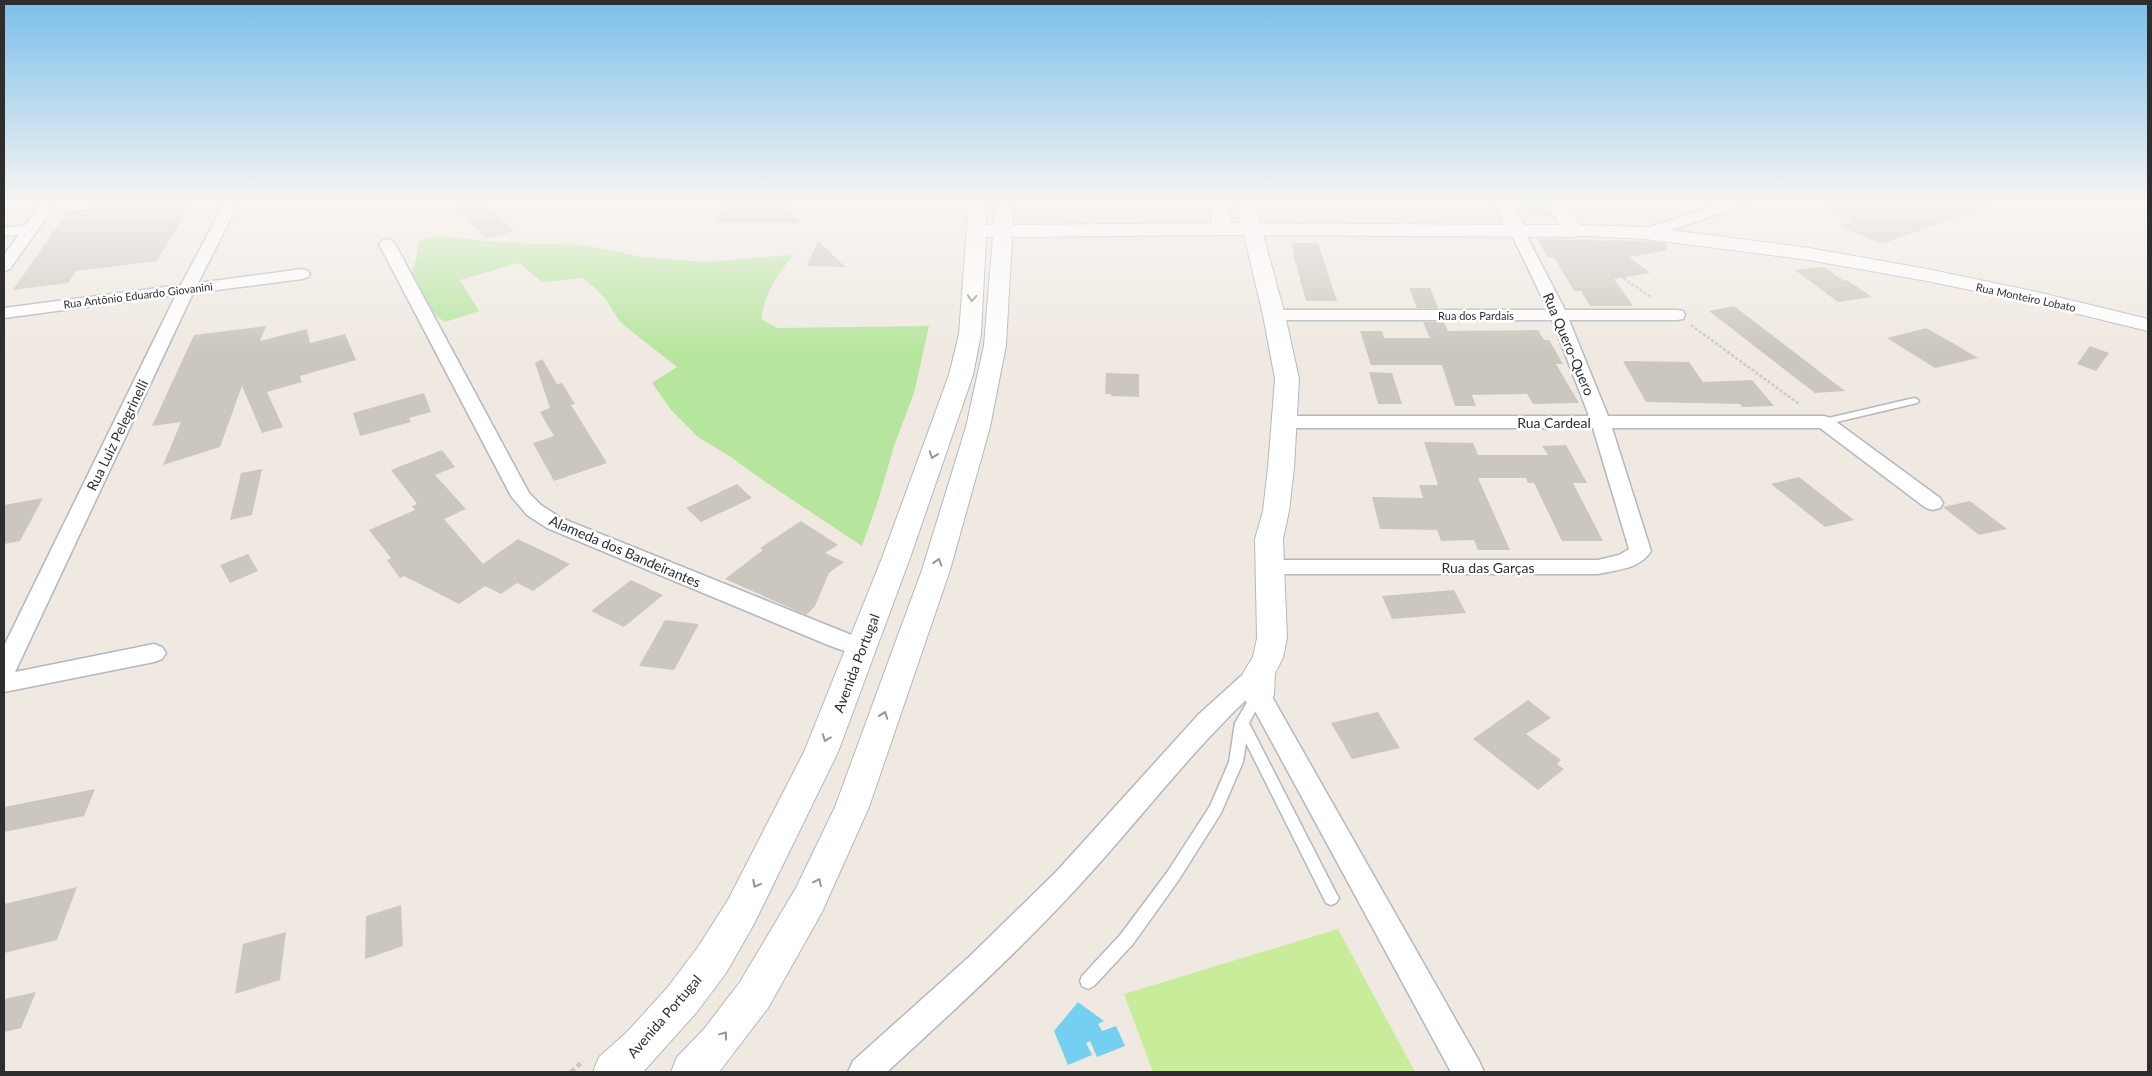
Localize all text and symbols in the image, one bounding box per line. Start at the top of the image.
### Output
street label: Rua Antônio Eduardo Giovanini [63,279,214,311]
street label: Rua Monteiro Lobato [1975,280,2077,314]
street label: Rua Quero-Quero [1540,290,1598,398]
one-way arrow [967,294,978,302]
street label: Rua dos Pardais [1438,309,1514,322]
street label: Rua Luiz Pelegrinelli [83,377,151,493]
street label: Rua Cardeal [1517,414,1591,431]
one-way arrow [929,450,939,458]
street label: Alameda dos Bandeirantes [547,511,703,591]
one-way arrow [933,558,943,566]
street label: Rua das Garças [1442,559,1534,576]
street label: Avenida Portugal [829,611,883,715]
one-way arrow [879,711,889,720]
one-way arrow [822,733,832,741]
one-way arrow [811,878,822,887]
one-way arrow [752,879,762,888]
street label: Avenida Portugal [623,971,705,1061]
one-way arrow [718,1031,727,1041]

